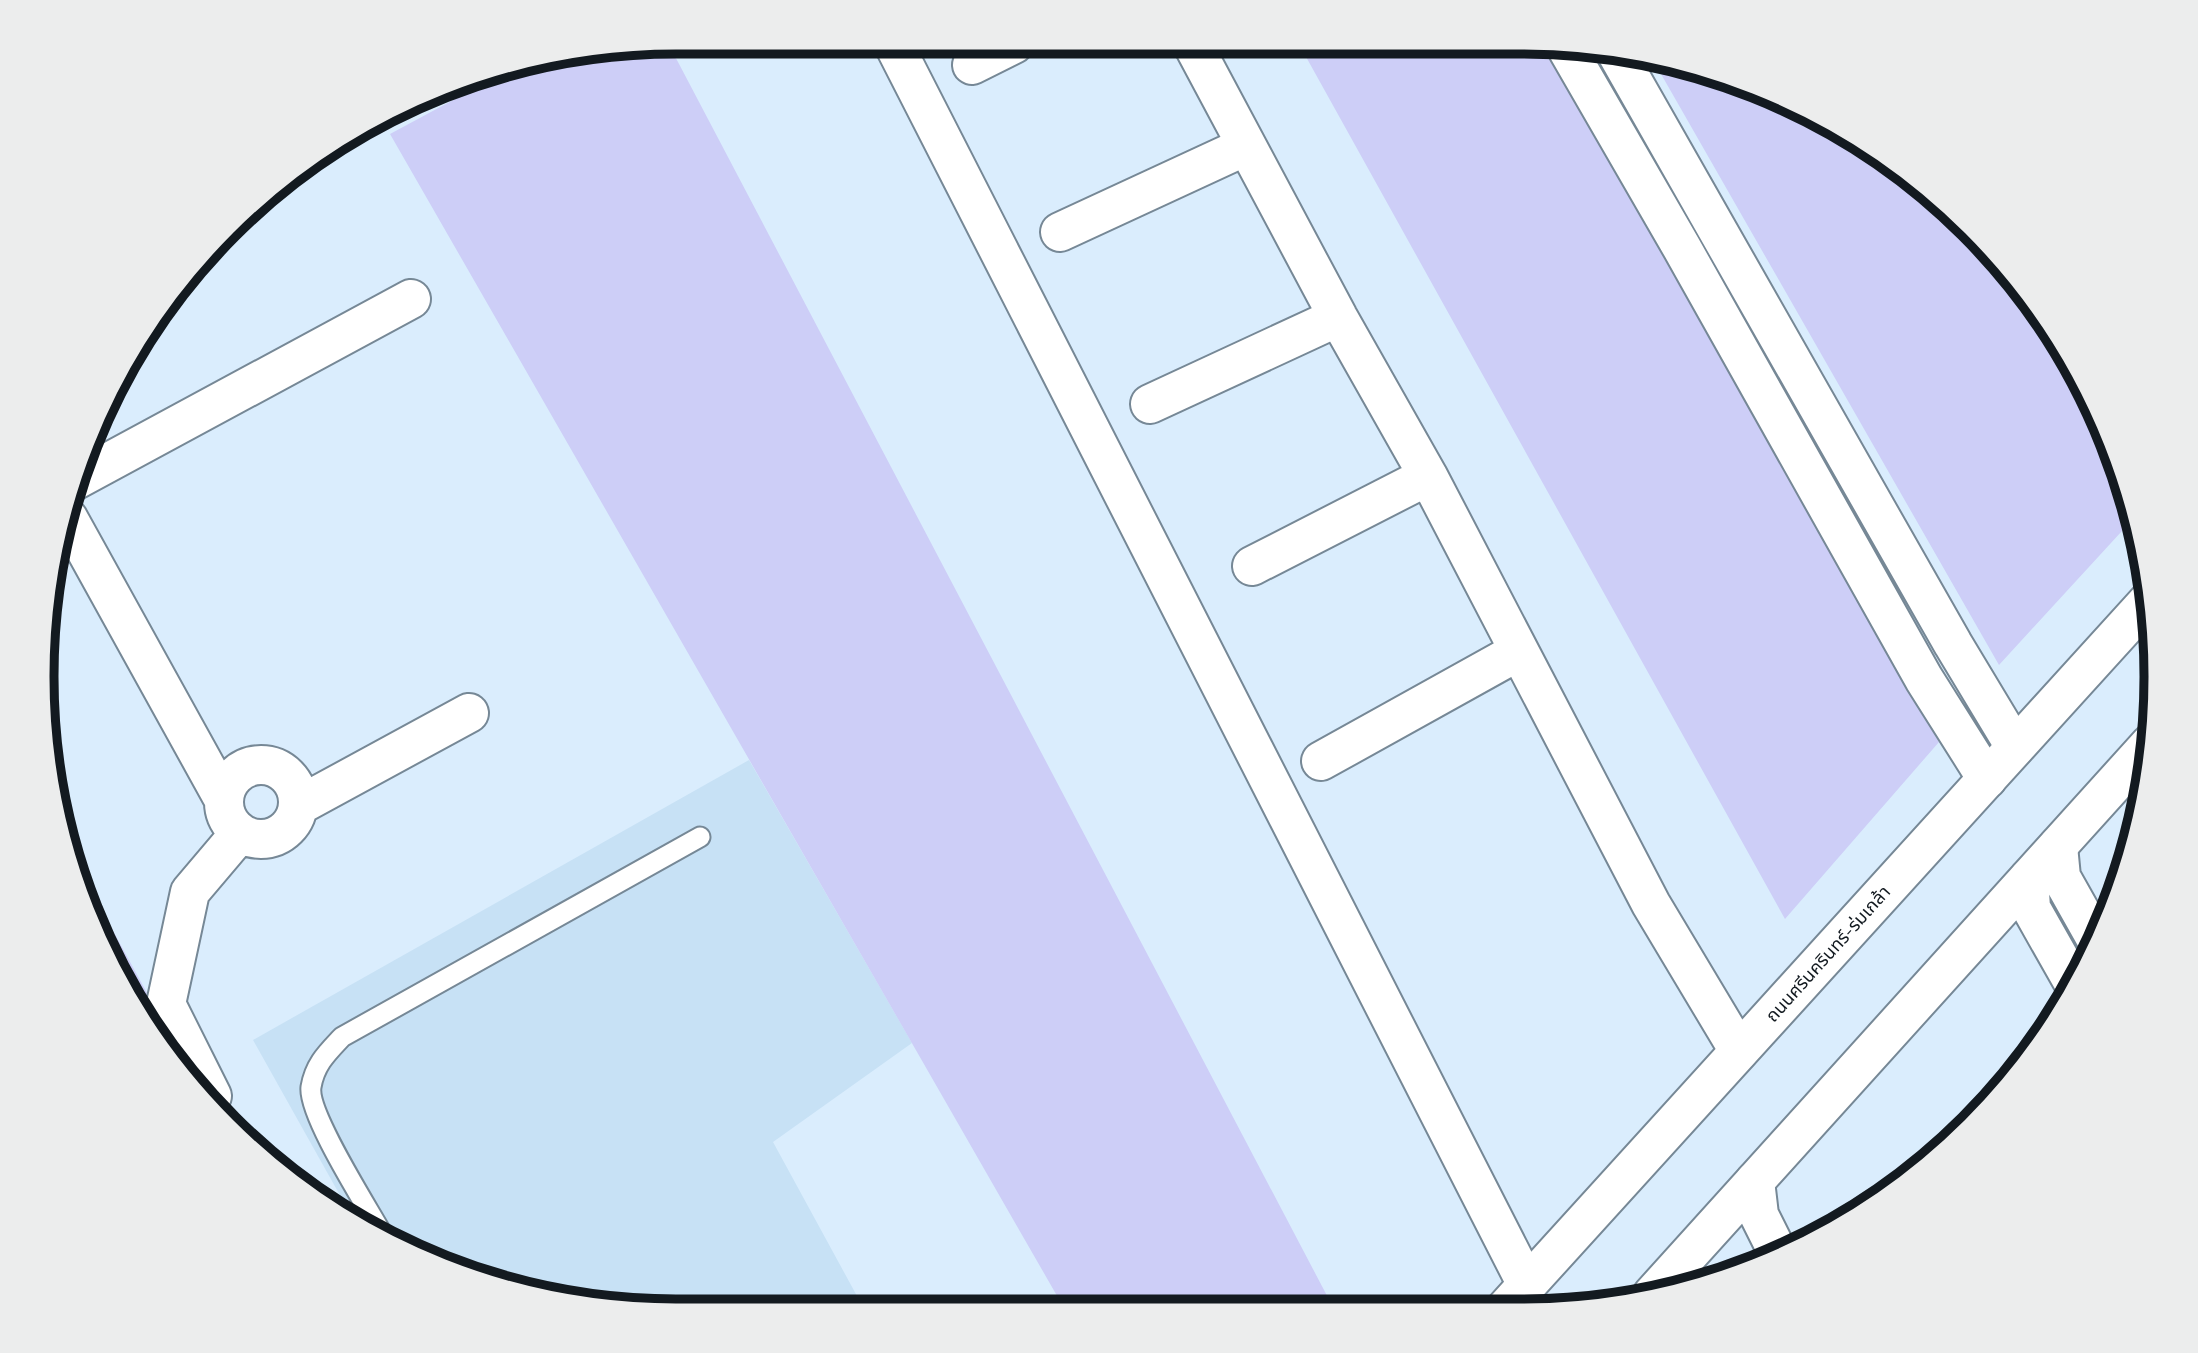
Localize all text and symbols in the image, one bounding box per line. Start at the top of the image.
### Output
street label: ถนนศรีนครินทร์-ร่มเกล้า [1760,881,1896,1027]

